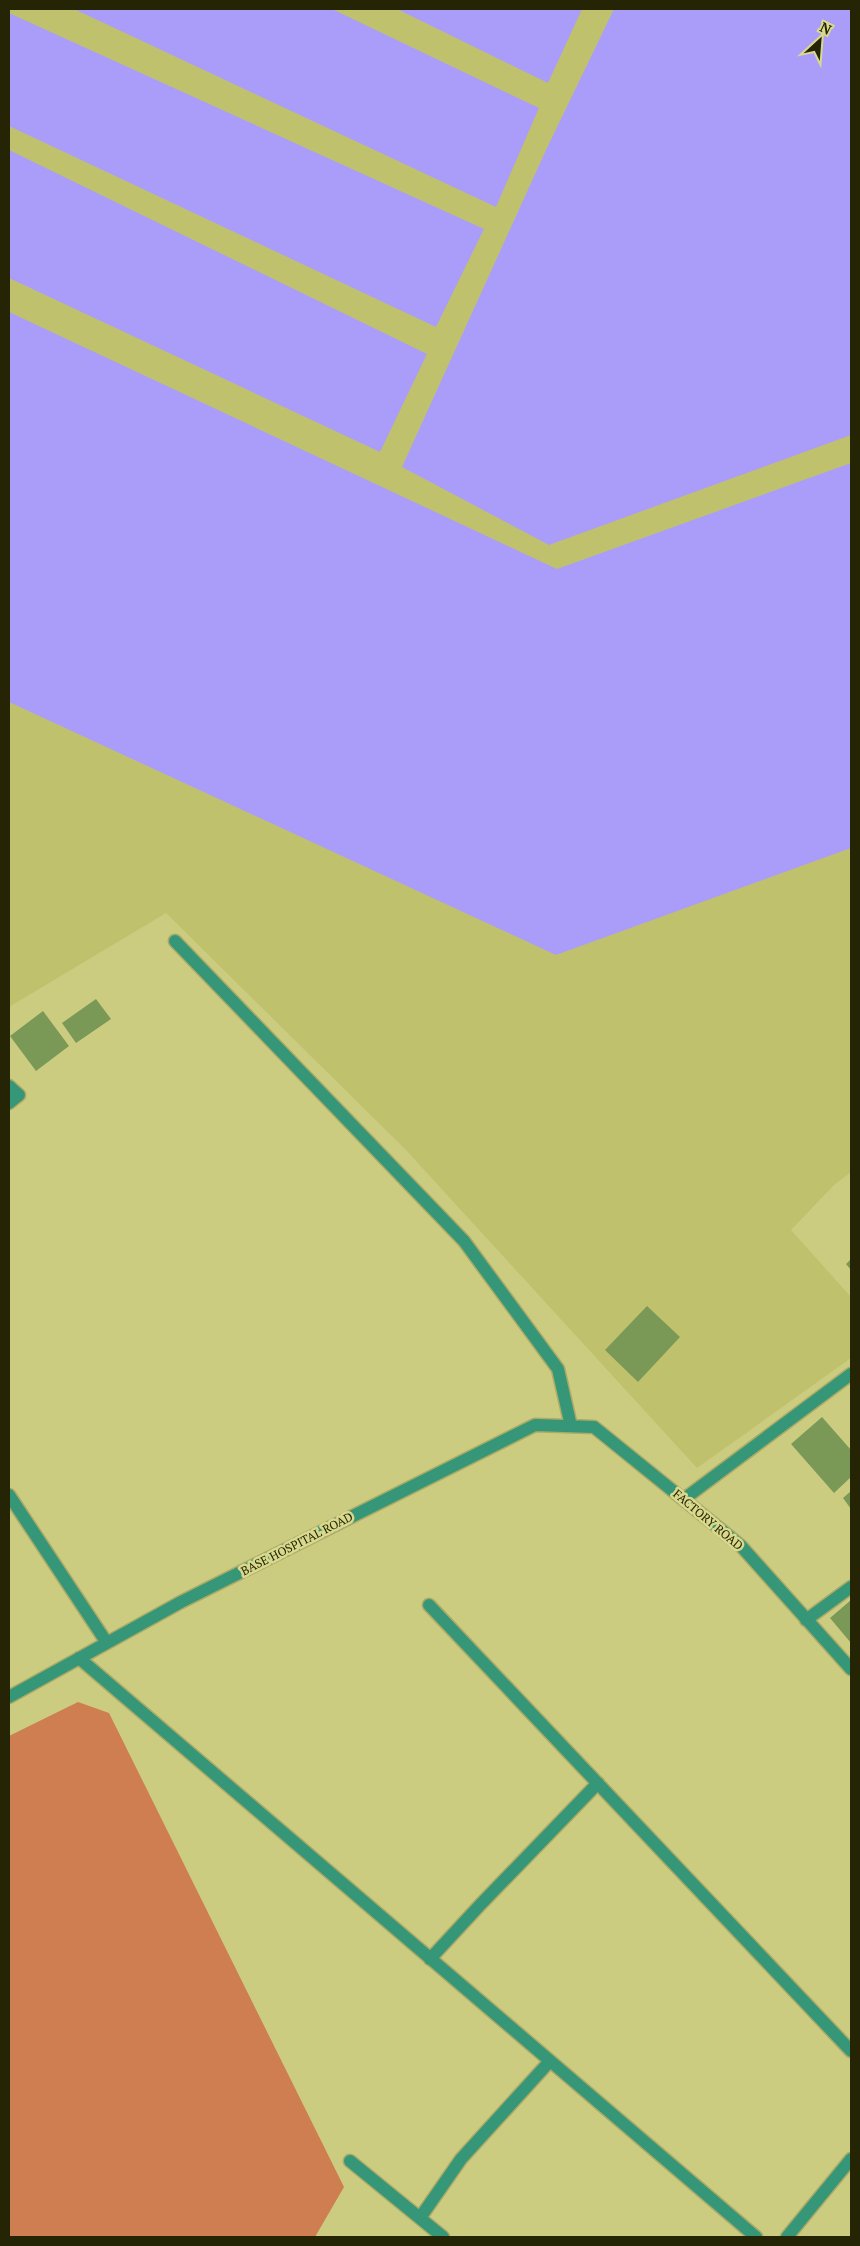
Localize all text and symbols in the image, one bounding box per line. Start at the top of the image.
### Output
north arrow [795,15,845,65]
text: N [817,17,835,39]
street label: FACTORY ROAD [670,1486,746,1553]
street label: BASE HOSPITAL ROAD [238,1509,355,1578]

